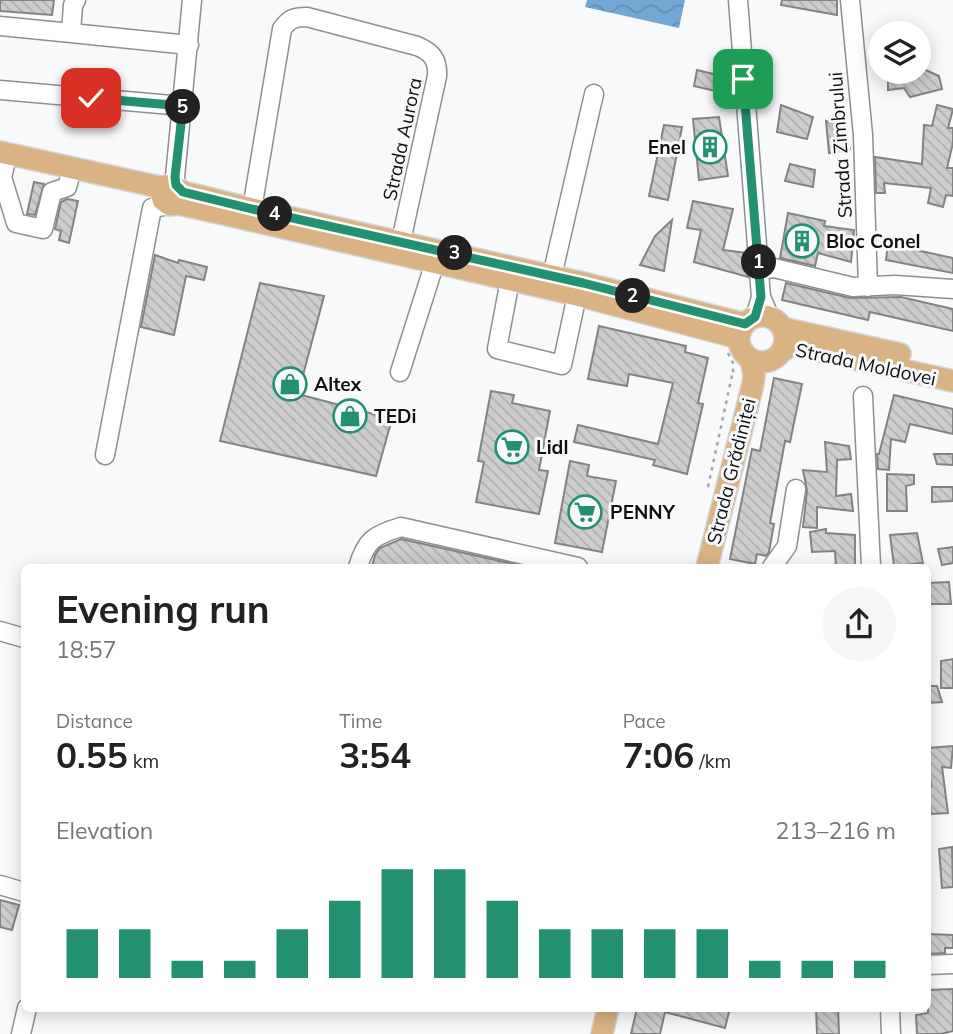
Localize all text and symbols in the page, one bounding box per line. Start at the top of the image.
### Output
map controls [868,21,931,84]
button: layers [868,21,931,84]
pin [713,49,773,109]
icon: arrive [724,60,762,98]
pin [61,68,121,128]
street label: Strada Zimbrului [823,71,857,219]
street label: Strada Aurora [377,75,427,203]
icon: check [72,79,110,117]
pin: 5 [166,90,200,124]
text: 5 [177,94,188,118]
building icon: Enel [691,128,729,166]
place label: Enel [648,135,686,159]
pin: 4 [258,196,292,232]
text: 4 [269,201,280,225]
building icon: Bloc Conel [783,222,821,260]
place label: Bloc Conel [826,229,921,253]
pin: 3 [438,236,472,270]
text: 3 [449,240,460,264]
pin: 1 [742,244,776,280]
text: 1 [753,249,764,273]
pin: 2 [616,278,650,314]
text: 2 [627,283,638,307]
street label: Strada Moldovei [794,337,938,391]
shop icon: Altex [271,365,309,403]
place label: Altex [314,372,362,396]
street label: Strada Grădiniței [701,396,762,547]
shop icon: TEDi [331,397,369,435]
place label: TEDi [374,404,417,428]
supermarket icon: Lidl [493,428,531,466]
place label: Lidl [536,435,568,459]
supermarket icon: PENNY [566,493,604,531]
place label: PENNY [610,500,676,524]
text: Evening run [56,585,270,633]
button: share [822,587,896,661]
text: 18:57 [56,635,116,664]
text: Distance [56,709,133,733]
text: Time [339,709,382,733]
text: Pace [623,709,666,733]
text: 0.55 [56,733,128,777]
text: 3:54 [339,733,411,777]
text: 7:06 [623,733,694,777]
text: km [128,749,159,773]
text: /km [694,749,731,773]
text: Elevation [56,816,153,845]
text: 213–216 m [775,816,896,845]

